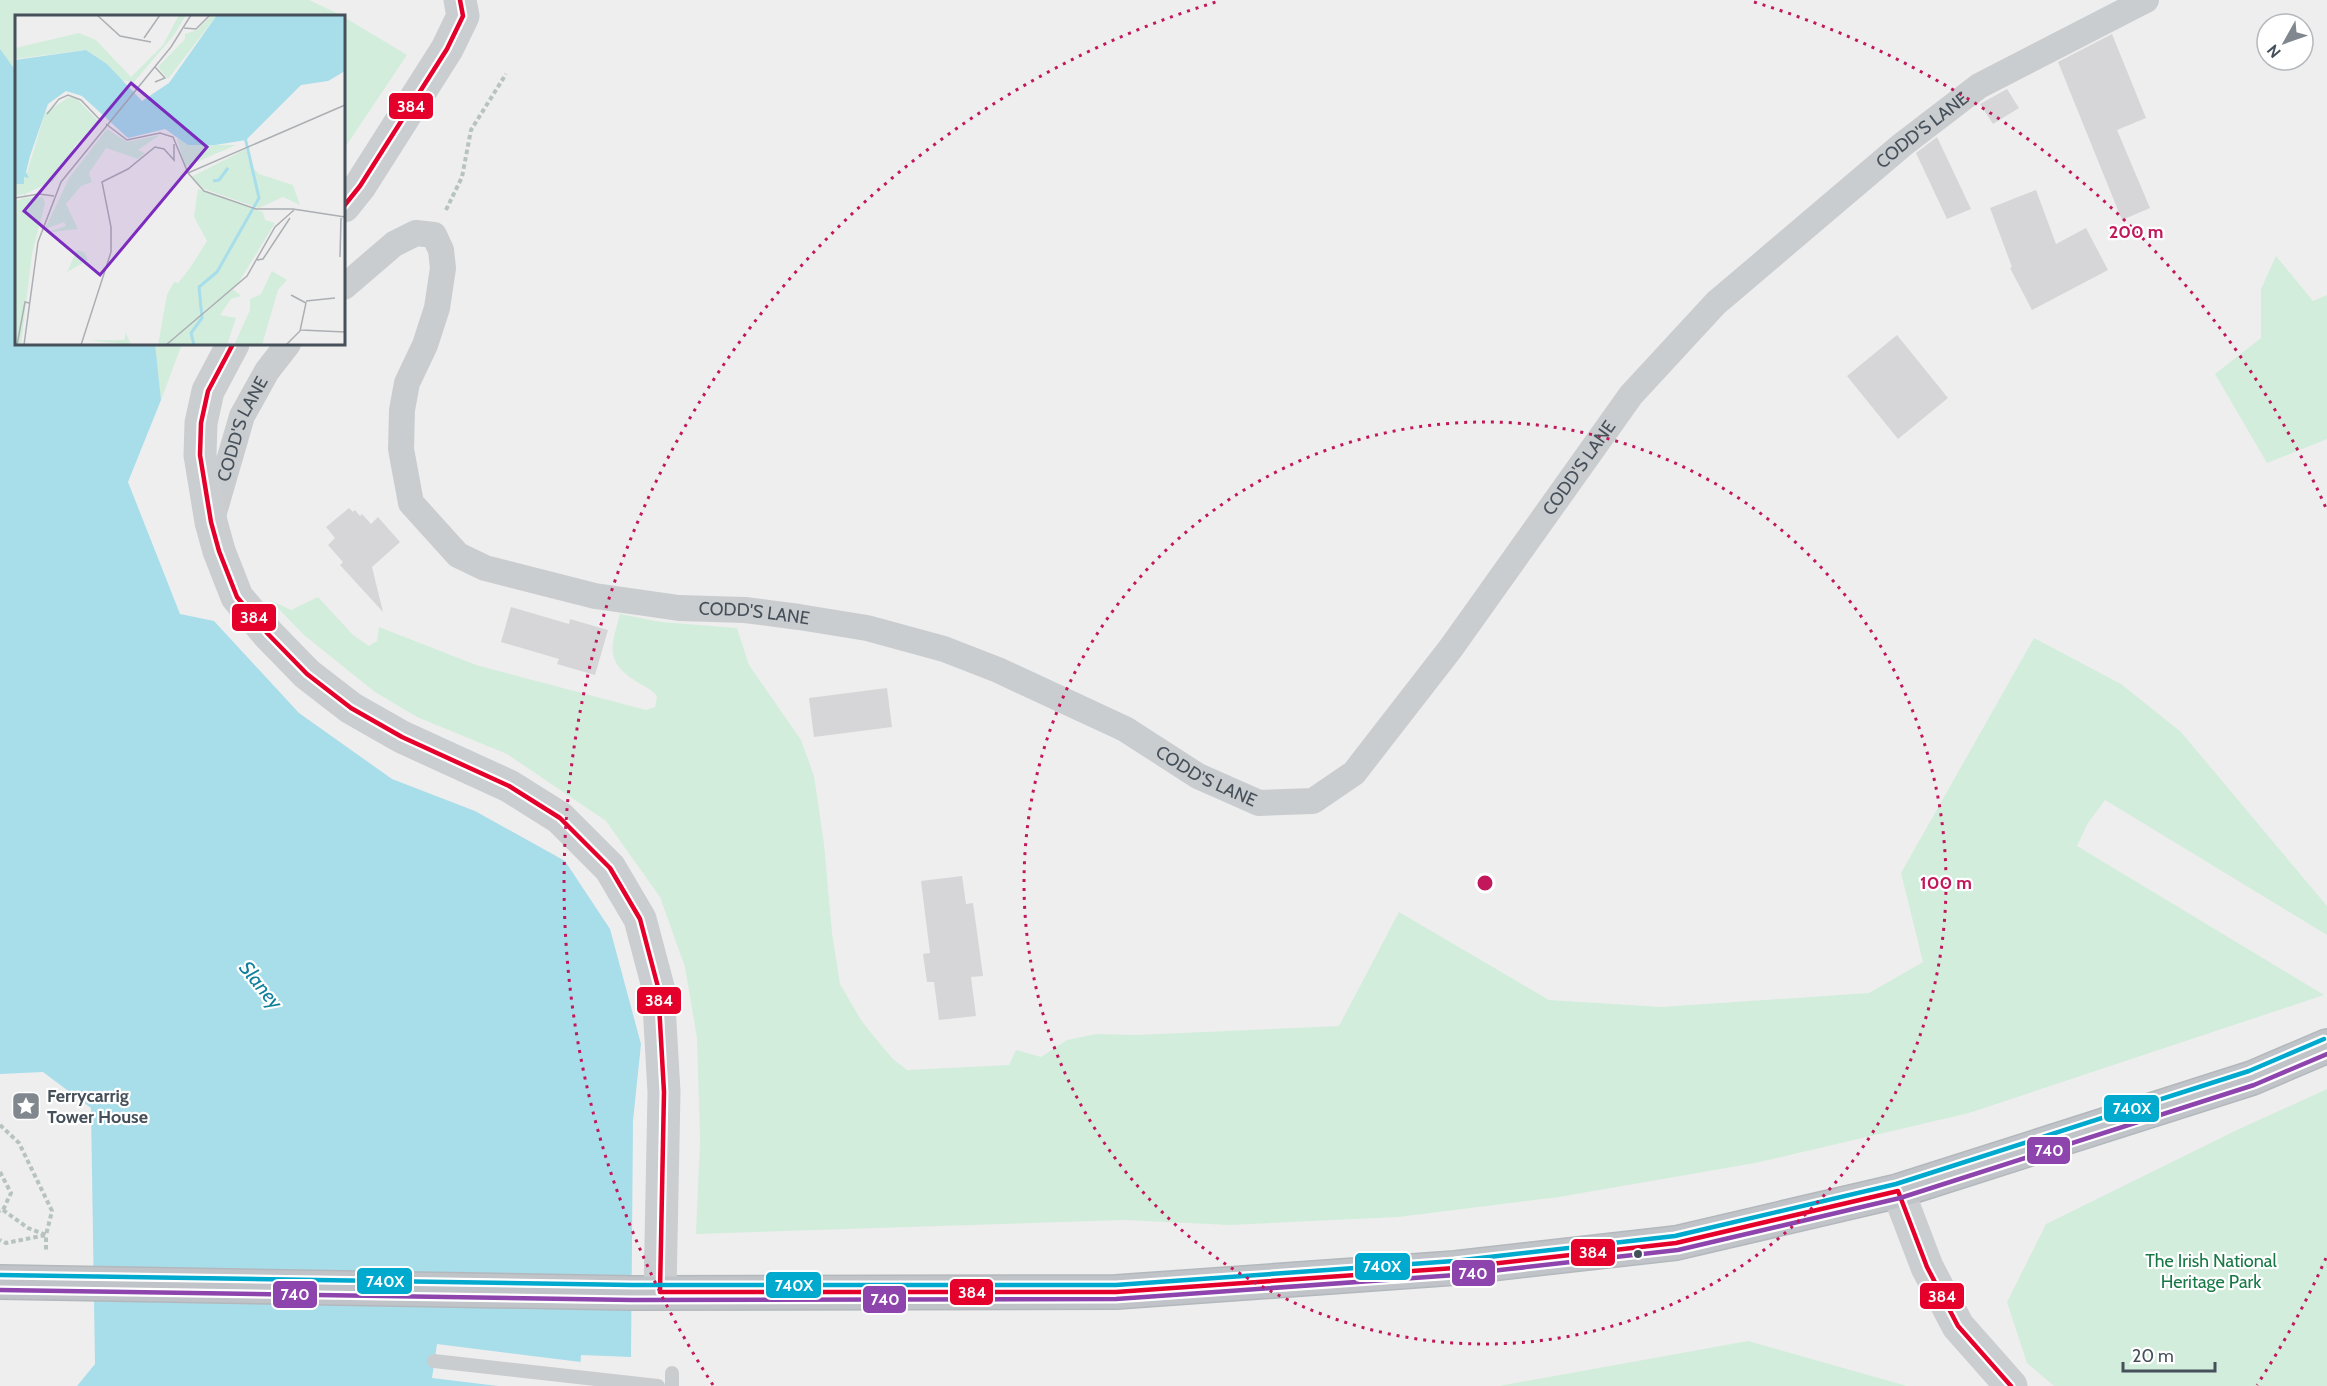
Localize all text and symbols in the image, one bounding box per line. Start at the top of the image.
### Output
north arrow [2255,12,2315,72]
inset map [15,15,345,345]
text: N [2263,41,2285,62]
street label: CODD'S LANE [1872,87,1973,173]
line badge: 384 [388,92,434,120]
text: 384 [397,97,425,116]
text: 200 m [2109,221,2163,243]
street label: CODD'S LANE [213,373,273,484]
street label: CODD'S LANE [1538,416,1620,520]
street label: CODD'S LANE [698,598,811,630]
line badge: 384 [231,603,277,632]
text: 384 [240,608,268,627]
street label: CODD'S LANE [1152,741,1260,812]
text: 100 m [1920,872,1972,894]
centre of rings [1475,873,1495,893]
water label: Slaney [234,956,288,1014]
line badge: 384 [636,986,682,1015]
text: 384 [645,991,673,1010]
place label: Ferrycarrig Tower House [47,1085,148,1128]
place icon: Ferrycarrig Tower House [10,1090,42,1122]
line badge: 740X [2103,1094,2160,1123]
text: 740X [2113,1099,2152,1118]
line badge: 740 [2026,1136,2071,1165]
text: 740 [2035,1141,2063,1160]
line badge: 384 [1570,1238,1616,1267]
text: 384 [1579,1243,1607,1262]
unlabelled marker [1632,1248,1644,1260]
park label: The Irish National Heritage Park [2145,1250,2277,1293]
line badge: 740X [1354,1252,1411,1281]
text: 740X [1363,1257,1402,1276]
line badge: 740 [1451,1259,1496,1287]
text: 740 [1459,1264,1487,1283]
line badge: 740X [356,1267,413,1295]
line badge: 740X [765,1271,822,1299]
text: 740X [366,1272,405,1291]
text: 740X [775,1276,814,1295]
line badge: 384 [949,1278,994,1306]
line badge: 740 [272,1280,318,1309]
line badge: 384 [1919,1282,1965,1310]
text: 384 [958,1283,986,1302]
text: 740 [281,1285,309,1304]
line badge: 740 [862,1285,907,1314]
text: 384 [1928,1287,1956,1306]
text: 740 [871,1290,899,1309]
scale bar [2123,1335,2214,1373]
text: 20 m [2132,1345,2174,1367]

